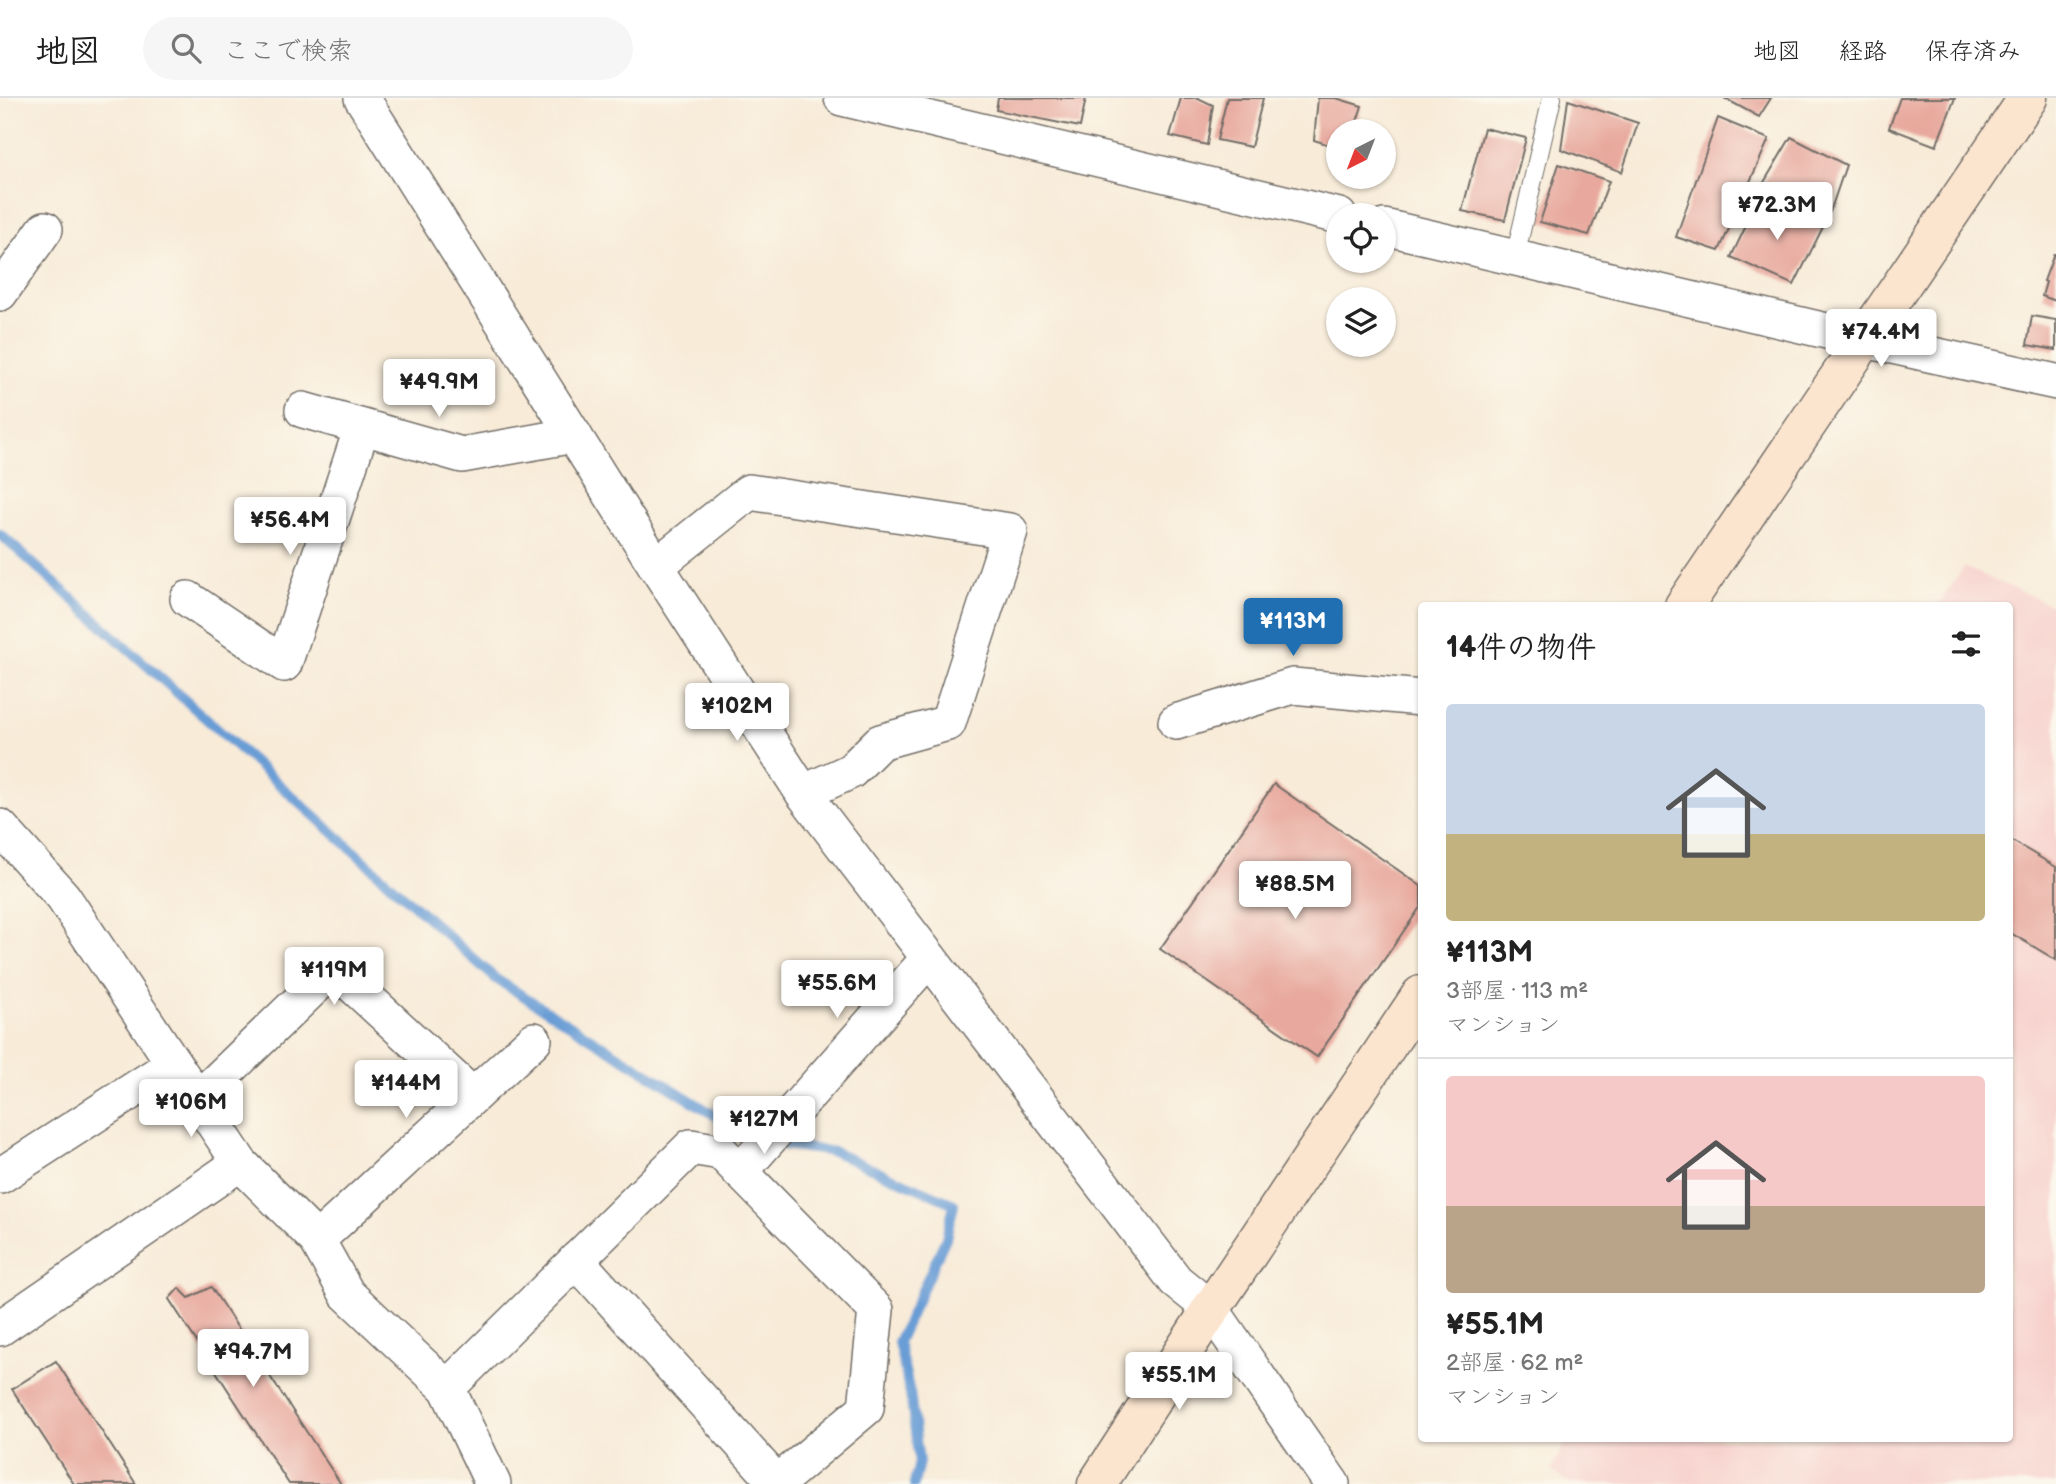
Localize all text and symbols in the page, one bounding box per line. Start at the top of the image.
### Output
search box [143,17,633,80]
icon: search [167,29,205,67]
text: 地図 [35,32,101,72]
text: ここで検索 [223,36,353,67]
text: 地図 [1753,37,1801,66]
text: 経路 [1839,37,1887,66]
text: 保存済み [1925,37,2021,66]
north arrow [1326,119,1396,189]
map controls [1326,119,1396,357]
pin: ¥72.3M [1720,183,1834,242]
text: ¥72.3M [1738,191,1816,219]
button: locate [1326,203,1396,273]
button: layers [1326,287,1396,357]
pin: ¥74.4M [1824,310,1938,369]
text: ¥74.4M [1842,318,1920,346]
pin: ¥49.9M [382,360,496,419]
text: ¥49.9M [399,368,479,396]
pin: ¥56.4M [233,498,347,557]
text: ¥56.4M [250,506,330,534]
pin: ¥113M [1244,598,1342,658]
text: ¥113M [1260,607,1326,635]
icon: filters [1947,625,1985,663]
text: 14件の物件 [1446,630,1596,666]
pin: ¥102M [688,684,786,743]
text: ¥102M [701,692,773,720]
icon: home [1653,750,1779,876]
pin: ¥88.5M [1238,862,1352,921]
text: ¥88.5M [1255,870,1335,898]
text: ¥113M [1446,935,1533,971]
pin: ¥119M [285,948,383,1007]
text: ¥119M [301,956,367,984]
pin: ¥55.6M [780,960,894,1020]
text: ¥55.6M [797,969,877,997]
text: 3部屋 · 113 m² [1446,977,1588,1005]
text: マンション [1446,1011,1560,1039]
pin: ¥144M [357,1060,455,1120]
text: ¥144M [371,1069,441,1097]
pin: ¥106M [142,1080,240,1139]
text: ¥106M [155,1088,227,1116]
pin: ¥127M [715,1096,813,1156]
text: ¥127M [729,1105,799,1133]
icon: home [1653,1122,1779,1248]
text: ¥55.1M [1446,1307,1544,1343]
pin: ¥94.7M [196,1330,310,1389]
text: ¥94.7M [214,1338,292,1366]
text: 2部屋 · 62 m² [1446,1349,1583,1377]
pin: ¥55.1M [1122,1352,1236,1412]
text: ¥55.1M [1141,1361,1217,1389]
text: マンション [1446,1383,1560,1411]

